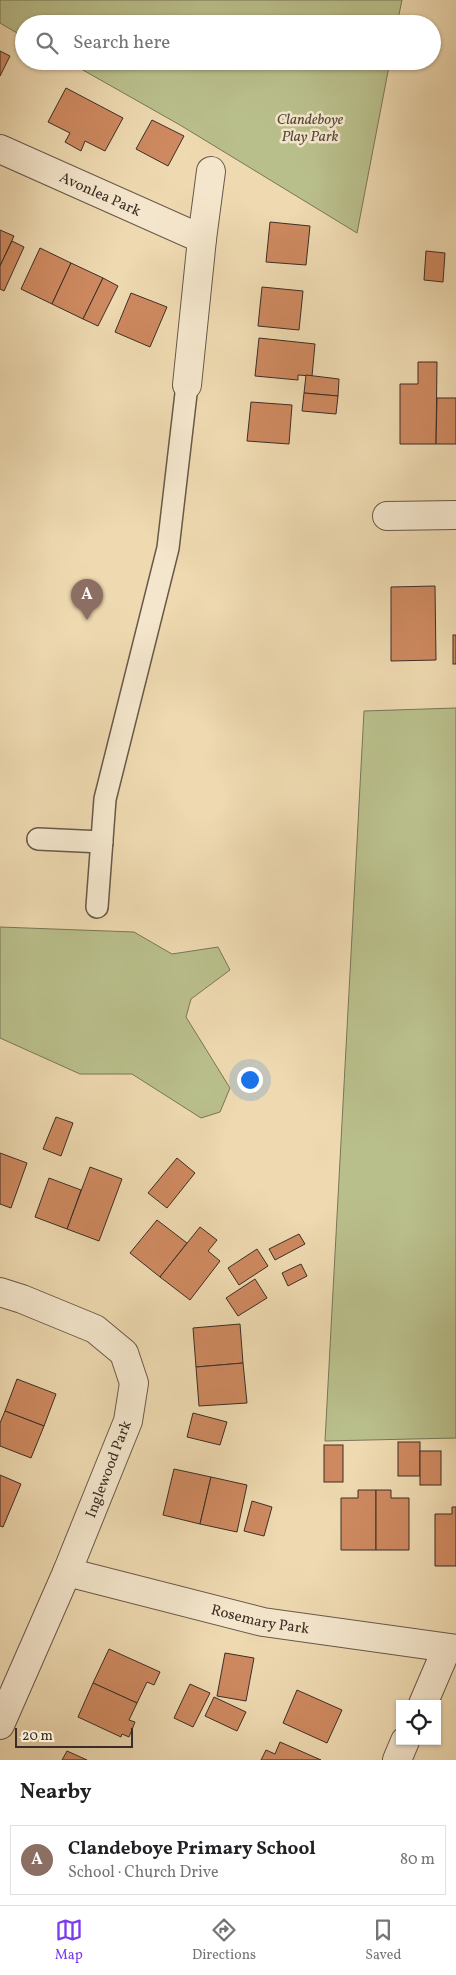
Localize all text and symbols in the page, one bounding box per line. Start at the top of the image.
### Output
search box [15,15,441,70]
icon: search [33,29,61,57]
text: Search here [73,30,170,56]
park label: Clandeboye Play Park [277,110,344,148]
street label: Avonlea Park [56,168,144,222]
pin: A [71,579,103,620]
your location [237,1067,263,1093]
street label: Inglewood Park [81,1418,138,1521]
street label: Rosemary Park [208,1600,310,1640]
map controls [396,1700,441,1745]
button: locate [396,1700,441,1745]
scale bar [15,1725,132,1748]
text: 20 m [22,1727,53,1746]
text: Nearby [20,1778,91,1807]
text: Clandeboye Primary School [68,1836,316,1862]
text: A [31,1849,43,1871]
text: 80 m [400,1849,435,1871]
text: School · Church Drive [68,1862,219,1884]
tab: Map [55,1916,83,1965]
tab: Directions [192,1916,256,1965]
tab: Saved [365,1916,401,1965]

